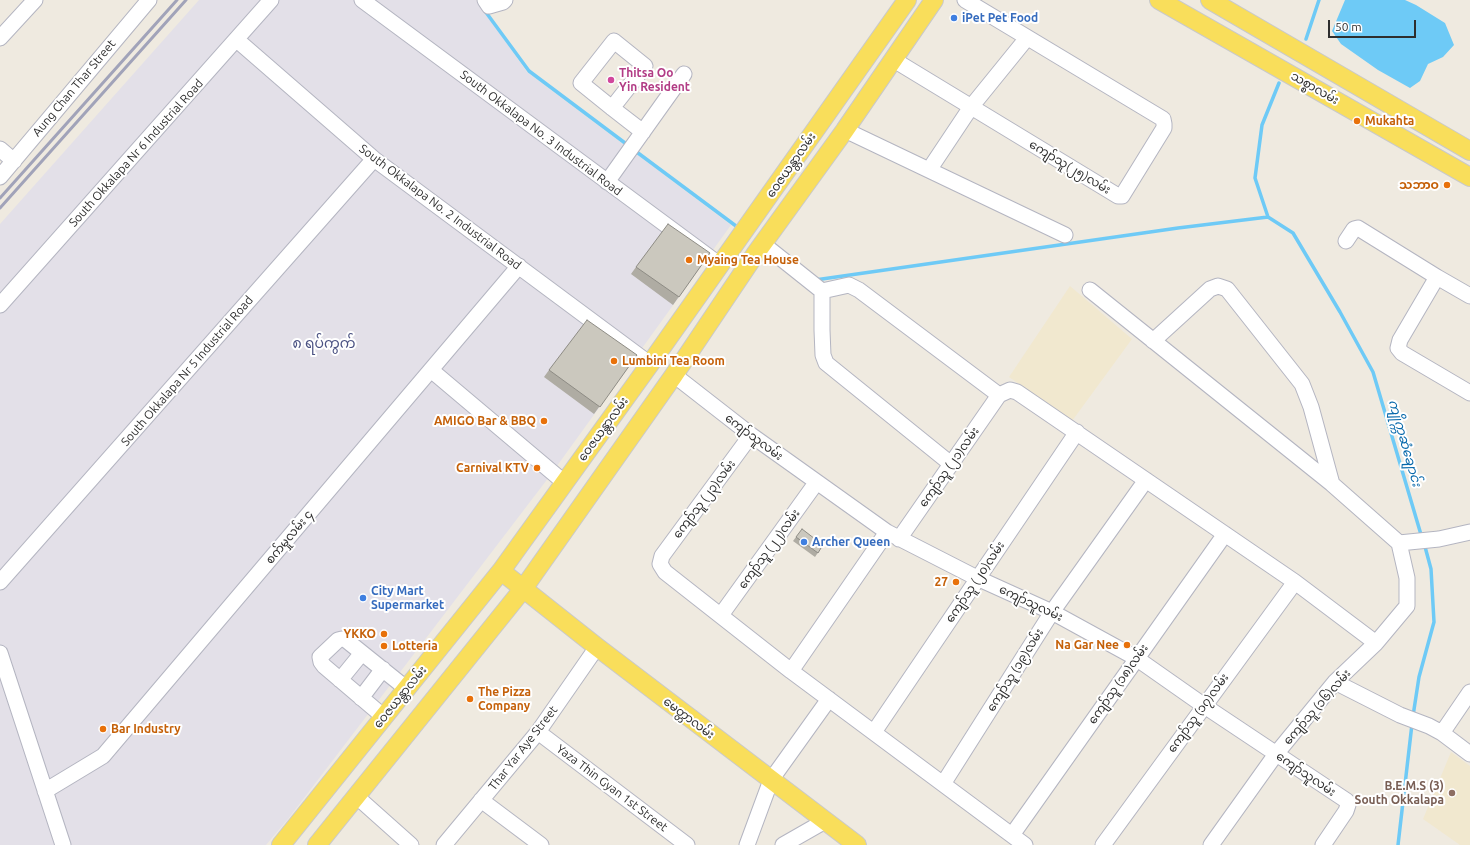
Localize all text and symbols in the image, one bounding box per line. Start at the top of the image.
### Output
place label: iPet Pet Food [962,11,1038,25]
scale bar [1330,12,1418,38]
marker: iPet Pet Food [949,13,959,23]
text: 50 m [1335,20,1362,33]
street label: Aung Chan Thar Street [29,37,119,139]
place label: Thitsa Oo Yin Resident [619,66,690,94]
street label: South Okkalapa No. 3 Industrial Road [457,67,625,199]
street label: သစ္စာလမ်း [1289,69,1341,107]
marker: Thitsa Oo Yin Resident [606,75,616,85]
street label: South Okkalapa Nr 6 Industrial Road [66,76,206,230]
place label: Mukahta [1365,114,1414,128]
marker: Mukahta [1352,116,1362,126]
street label: ဝေဇယန္တာလမ်း [763,130,819,200]
street label: ကျော်သူ(၂၅)လမ်း [1027,137,1113,197]
street label: South Okkalapa No. 2 Industrial Road [356,141,524,273]
place label: သဘာဝ [1399,178,1439,192]
marker: သဘာဝ [1442,180,1452,190]
place label: Myaing Tea House [697,253,799,267]
marker: Myaing Tea House [684,255,694,265]
street label: South Okkalapa Nr 5 Industrial Road [118,293,256,449]
district label: ၈ ရပ်ကွက် [293,335,355,351]
place label: Lumbini Tea Room [622,354,725,368]
marker: Lumbini Tea Room [609,356,619,366]
street label: ဝေဇယန္တာလမ်း [575,394,631,464]
water label: ကျိုက္ကဆံချောင်း [1385,398,1425,488]
street label: ကျော်သူလမ်း [722,411,786,463]
place label: AMIGO Bar & BBQ [434,414,536,428]
marker: AMIGO Bar & BBQ [539,416,549,426]
street label: ကျော်သူ (၂၁)လမ်း [916,424,982,510]
street label: ကျော်သူ (၂၃)လမ်း [670,457,738,541]
place label: Carnival KTV [456,461,529,475]
marker: Carnival KTV [532,463,542,473]
street label: ကျော်သူ (၂၂)လမ်း [735,506,803,592]
street label: စက်မှုလမ်း ၄ [262,507,316,567]
place label: Archer Queen [812,535,890,549]
marker: Archer Queen [799,537,809,547]
street label: ကျော်သူ (၂၀)လမ်း [942,539,1008,625]
place label: 27 [934,575,948,589]
marker: 27 [951,577,961,587]
street label: ကျော်သူလမ်း [997,582,1065,624]
place label: City Mart Supermarket [371,584,444,612]
marker: City Mart Supermarket [358,593,368,603]
street label: ကျော်သူ (၁၉)လမ်း [984,626,1046,714]
place label: YKKO [343,627,376,641]
marker: YKKO [379,629,389,639]
place label: Na Gar Nee [1055,638,1119,652]
place label: Lotteria [392,639,438,653]
marker: Na Gar Nee [1122,640,1132,650]
marker: Lotteria [379,641,389,651]
street label: ကျော်သူ (၁၈)လမ်း [1085,641,1151,727]
street label: ဝေဇယန္တာလမ်း [370,663,430,731]
street label: ကျော်သူ (၁၆)လမ်း [1280,666,1354,748]
street label: ကျော်သူ (၁၇)လမ်း [1164,671,1232,755]
place label: The Pizza Company [478,685,531,713]
marker: The Pizza Company [465,694,475,704]
street label: မေတ္တာလမ်း [661,694,717,742]
street label: Thar Yar Aye Street [486,703,560,793]
place label: Bar Industry [111,722,181,736]
marker: Bar Industry [98,724,108,734]
street label: Yaza Thin Gyan 1st Street [554,741,670,835]
street label: ကျော်သူလမ်း [1273,749,1339,799]
place label: B.E.M.S (3) South Okkalapa [1355,779,1444,807]
marker: B.E.M.S (3) South Okkalapa [1447,788,1457,798]

